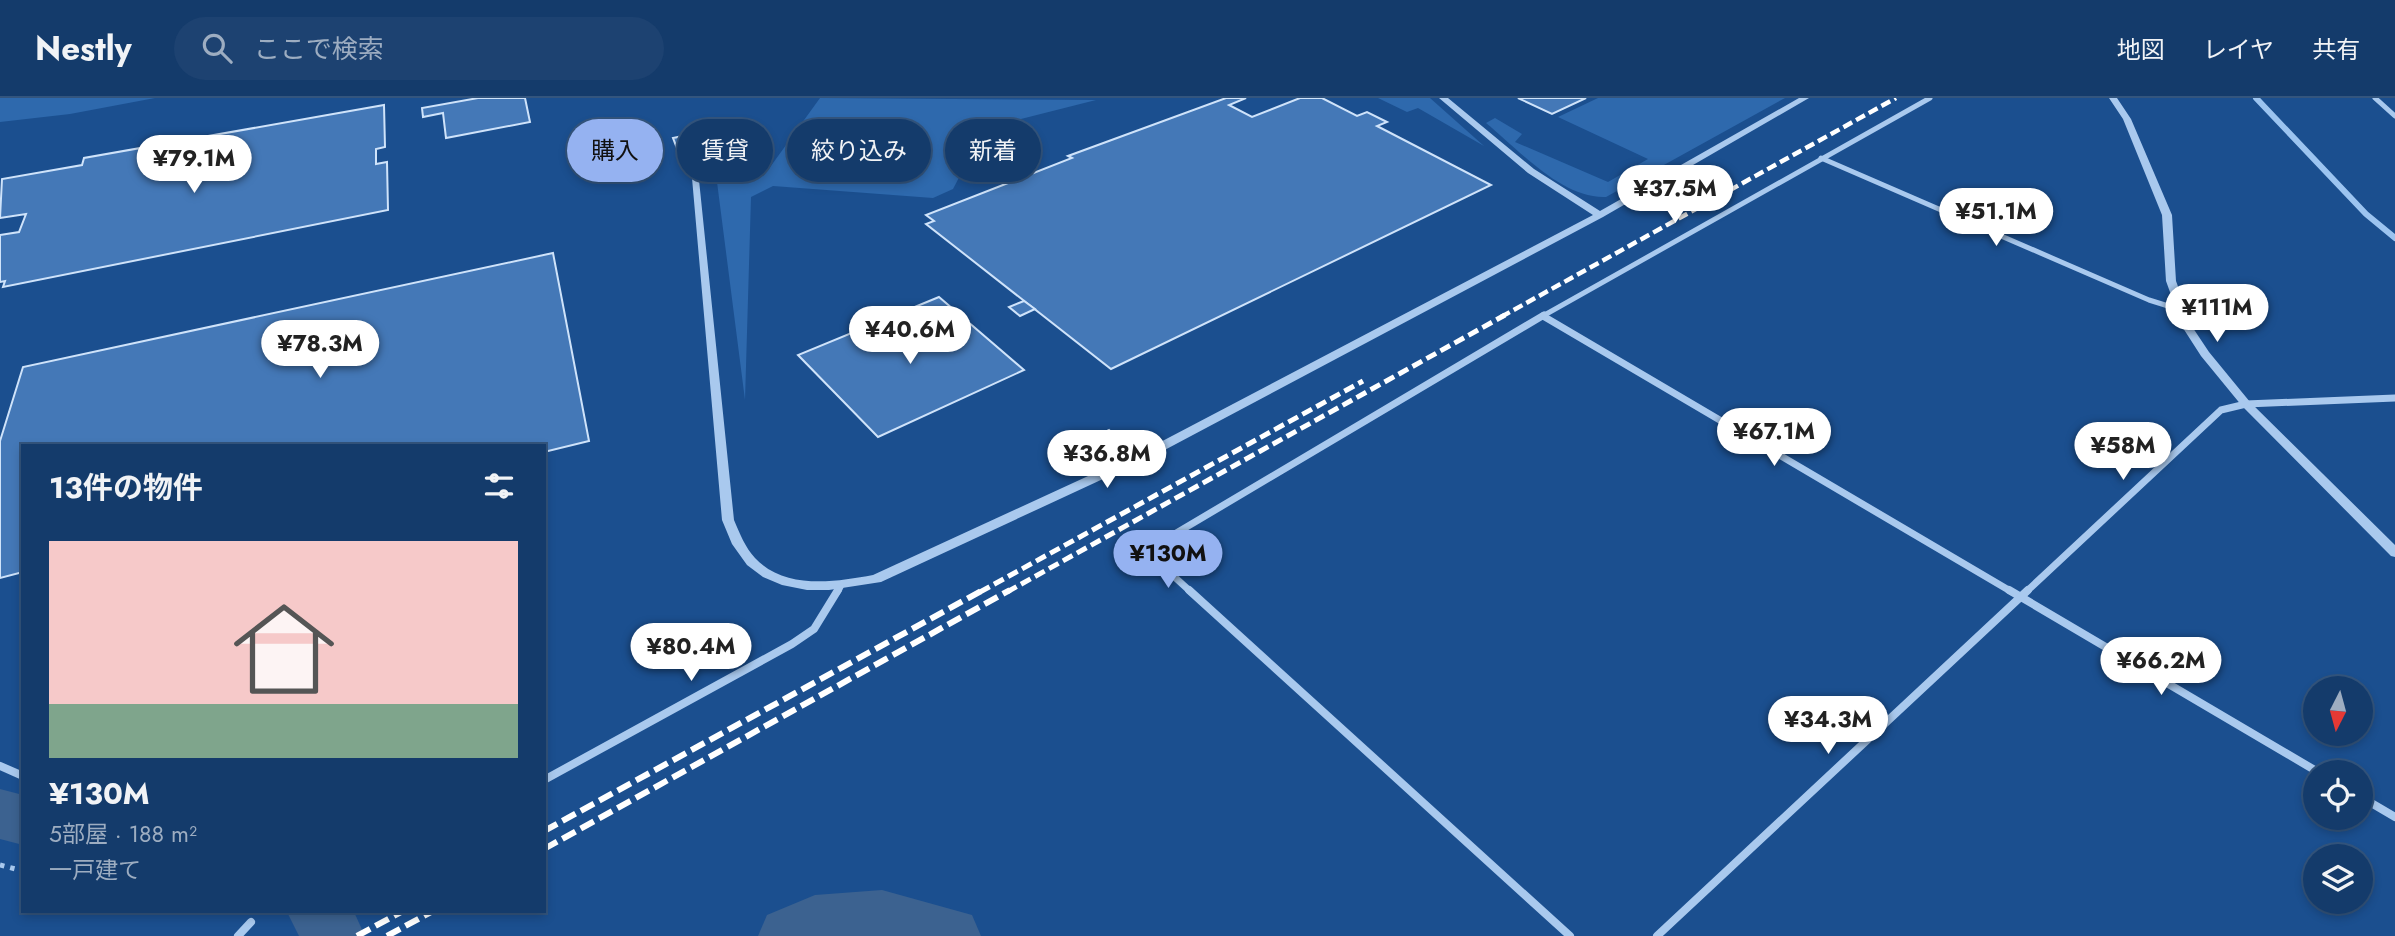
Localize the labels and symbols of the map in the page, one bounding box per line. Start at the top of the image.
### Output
pin: ¥79.1M [137,136,251,195]
pin: ¥37.5M [1618,166,1732,225]
pin: ¥51.1M [1939,188,2053,248]
pin: ¥111M [2168,285,2266,344]
pin: ¥40.6M [853,306,967,366]
pin: ¥78.3M [263,320,377,380]
pin: ¥67.1M [1717,408,1831,468]
pin: ¥58M [2082,422,2164,482]
pin: ¥36.8M [1050,430,1164,490]
pin: ¥130M [1119,531,1217,590]
pin: ¥80.4M [634,624,748,683]
pin: ¥66.2M [2104,638,2218,697]
north arrow [2303,676,2373,746]
pin: ¥34.3M [1771,696,1885,756]

